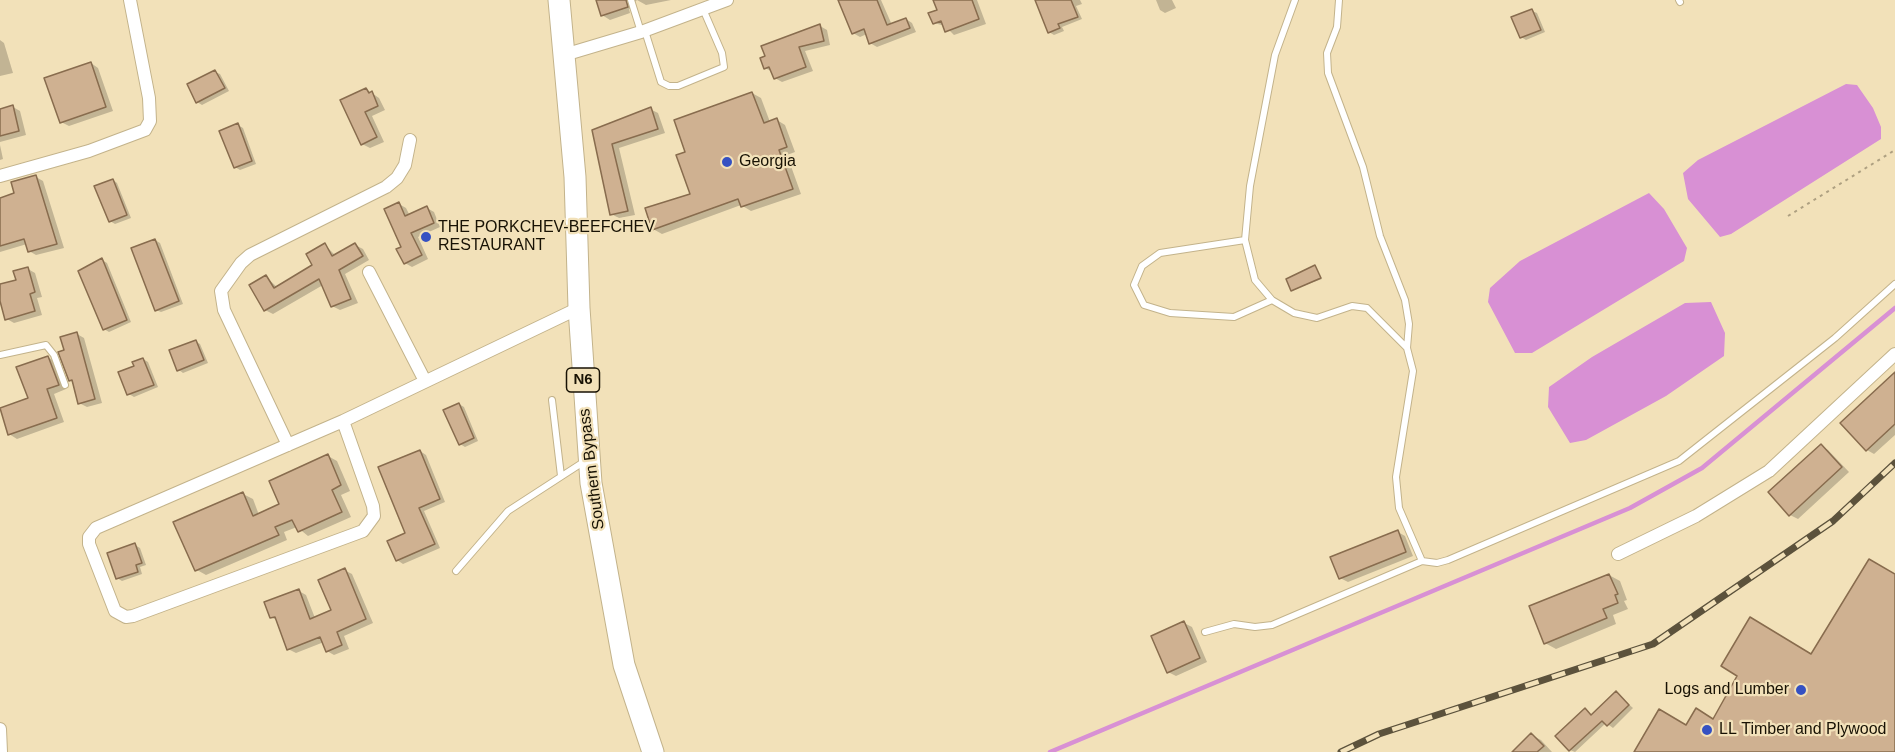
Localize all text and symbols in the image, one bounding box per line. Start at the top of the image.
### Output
place label: Georgia [739,152,796,172]
marker: Georgia [720,155,734,169]
place label: THE PORKCHEV-BEEFCHEV RESTAURANT [438,218,655,256]
marker: THE PORKCHEV-BEEFCHEV RESTAURANT [419,230,433,244]
road number: N6 [566,368,600,392]
street label: Southern Bypass [575,407,609,531]
place label: Logs and Lumber [1664,680,1789,700]
marker: Logs and Lumber [1794,683,1808,697]
place label: LL Timber and Plywood [1719,720,1886,740]
marker: LL Timber and Plywood [1700,723,1714,737]

